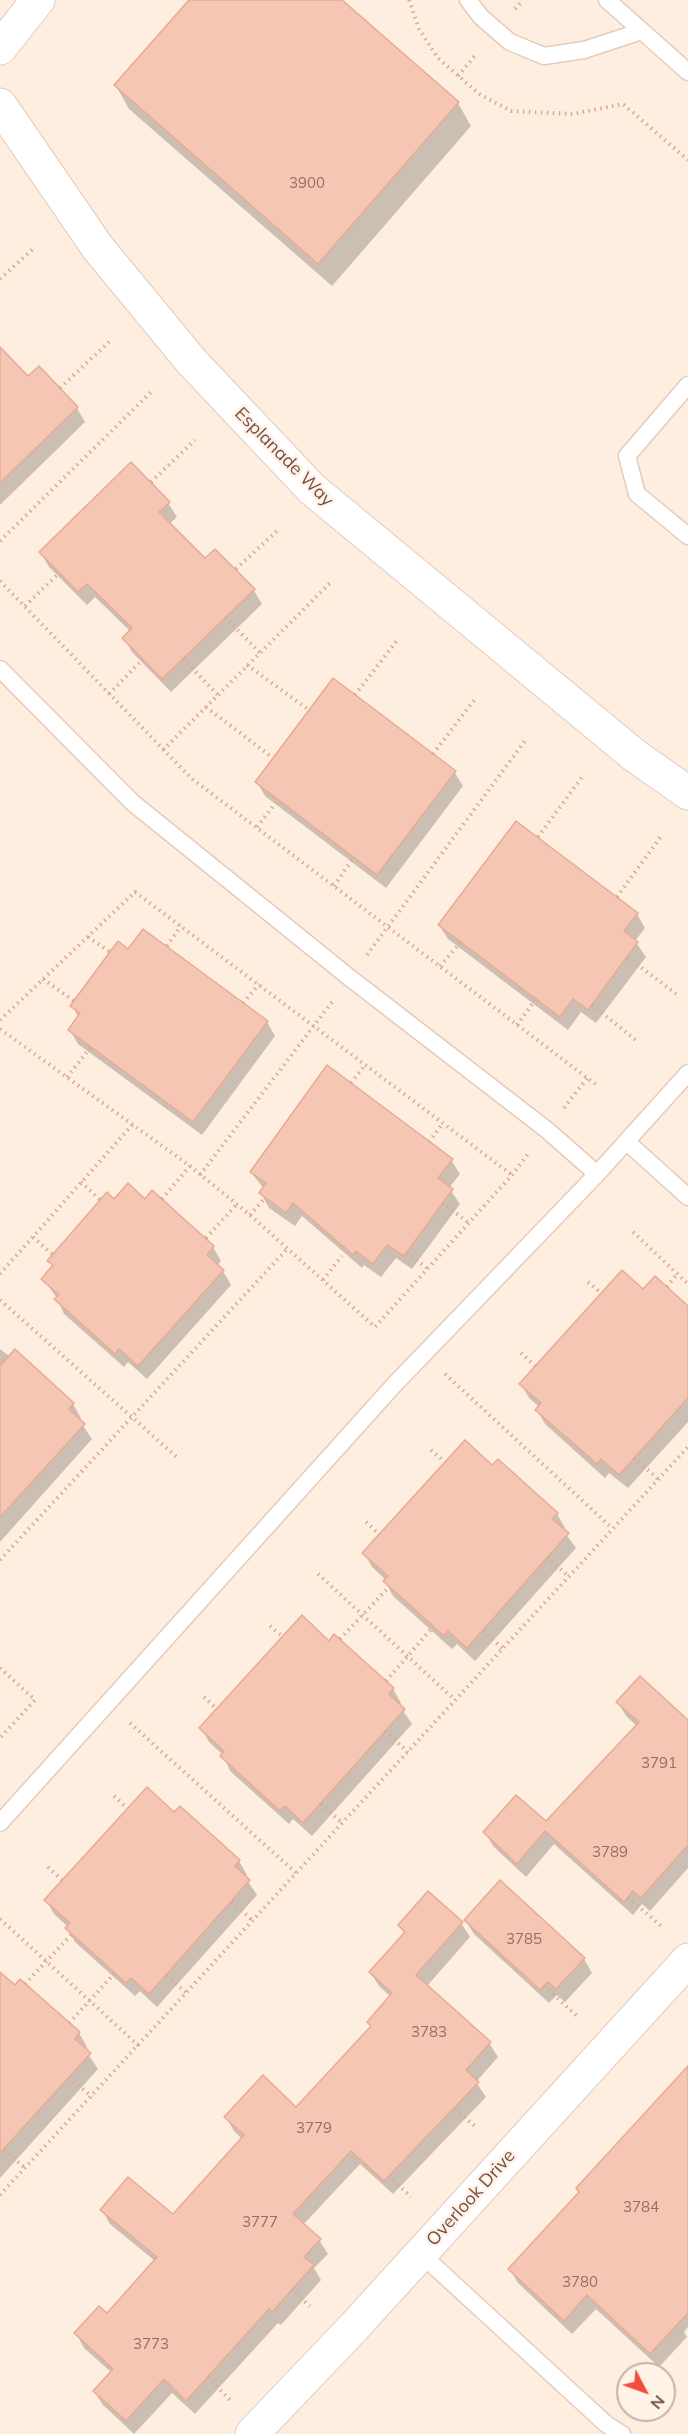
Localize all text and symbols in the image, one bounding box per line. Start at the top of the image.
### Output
house number: 3900 [289,174,325,192]
street label: Esplanade Way [230,403,338,511]
house number: 3791 [641,1754,677,1772]
house number: 3789 [592,1843,628,1861]
house number: 3785 [506,1930,542,1948]
house number: 3783 [411,2023,447,2041]
house number: 3779 [296,2119,332,2137]
street label: Overlook Drive [422,2145,520,2251]
house number: 3784 [623,2198,659,2216]
house number: 3777 [242,2213,278,2231]
house number: 3780 [562,2273,598,2291]
house number: 3773 [133,2335,169,2353]
north arrow [616,2362,676,2422]
text: N [647,2391,670,2414]

